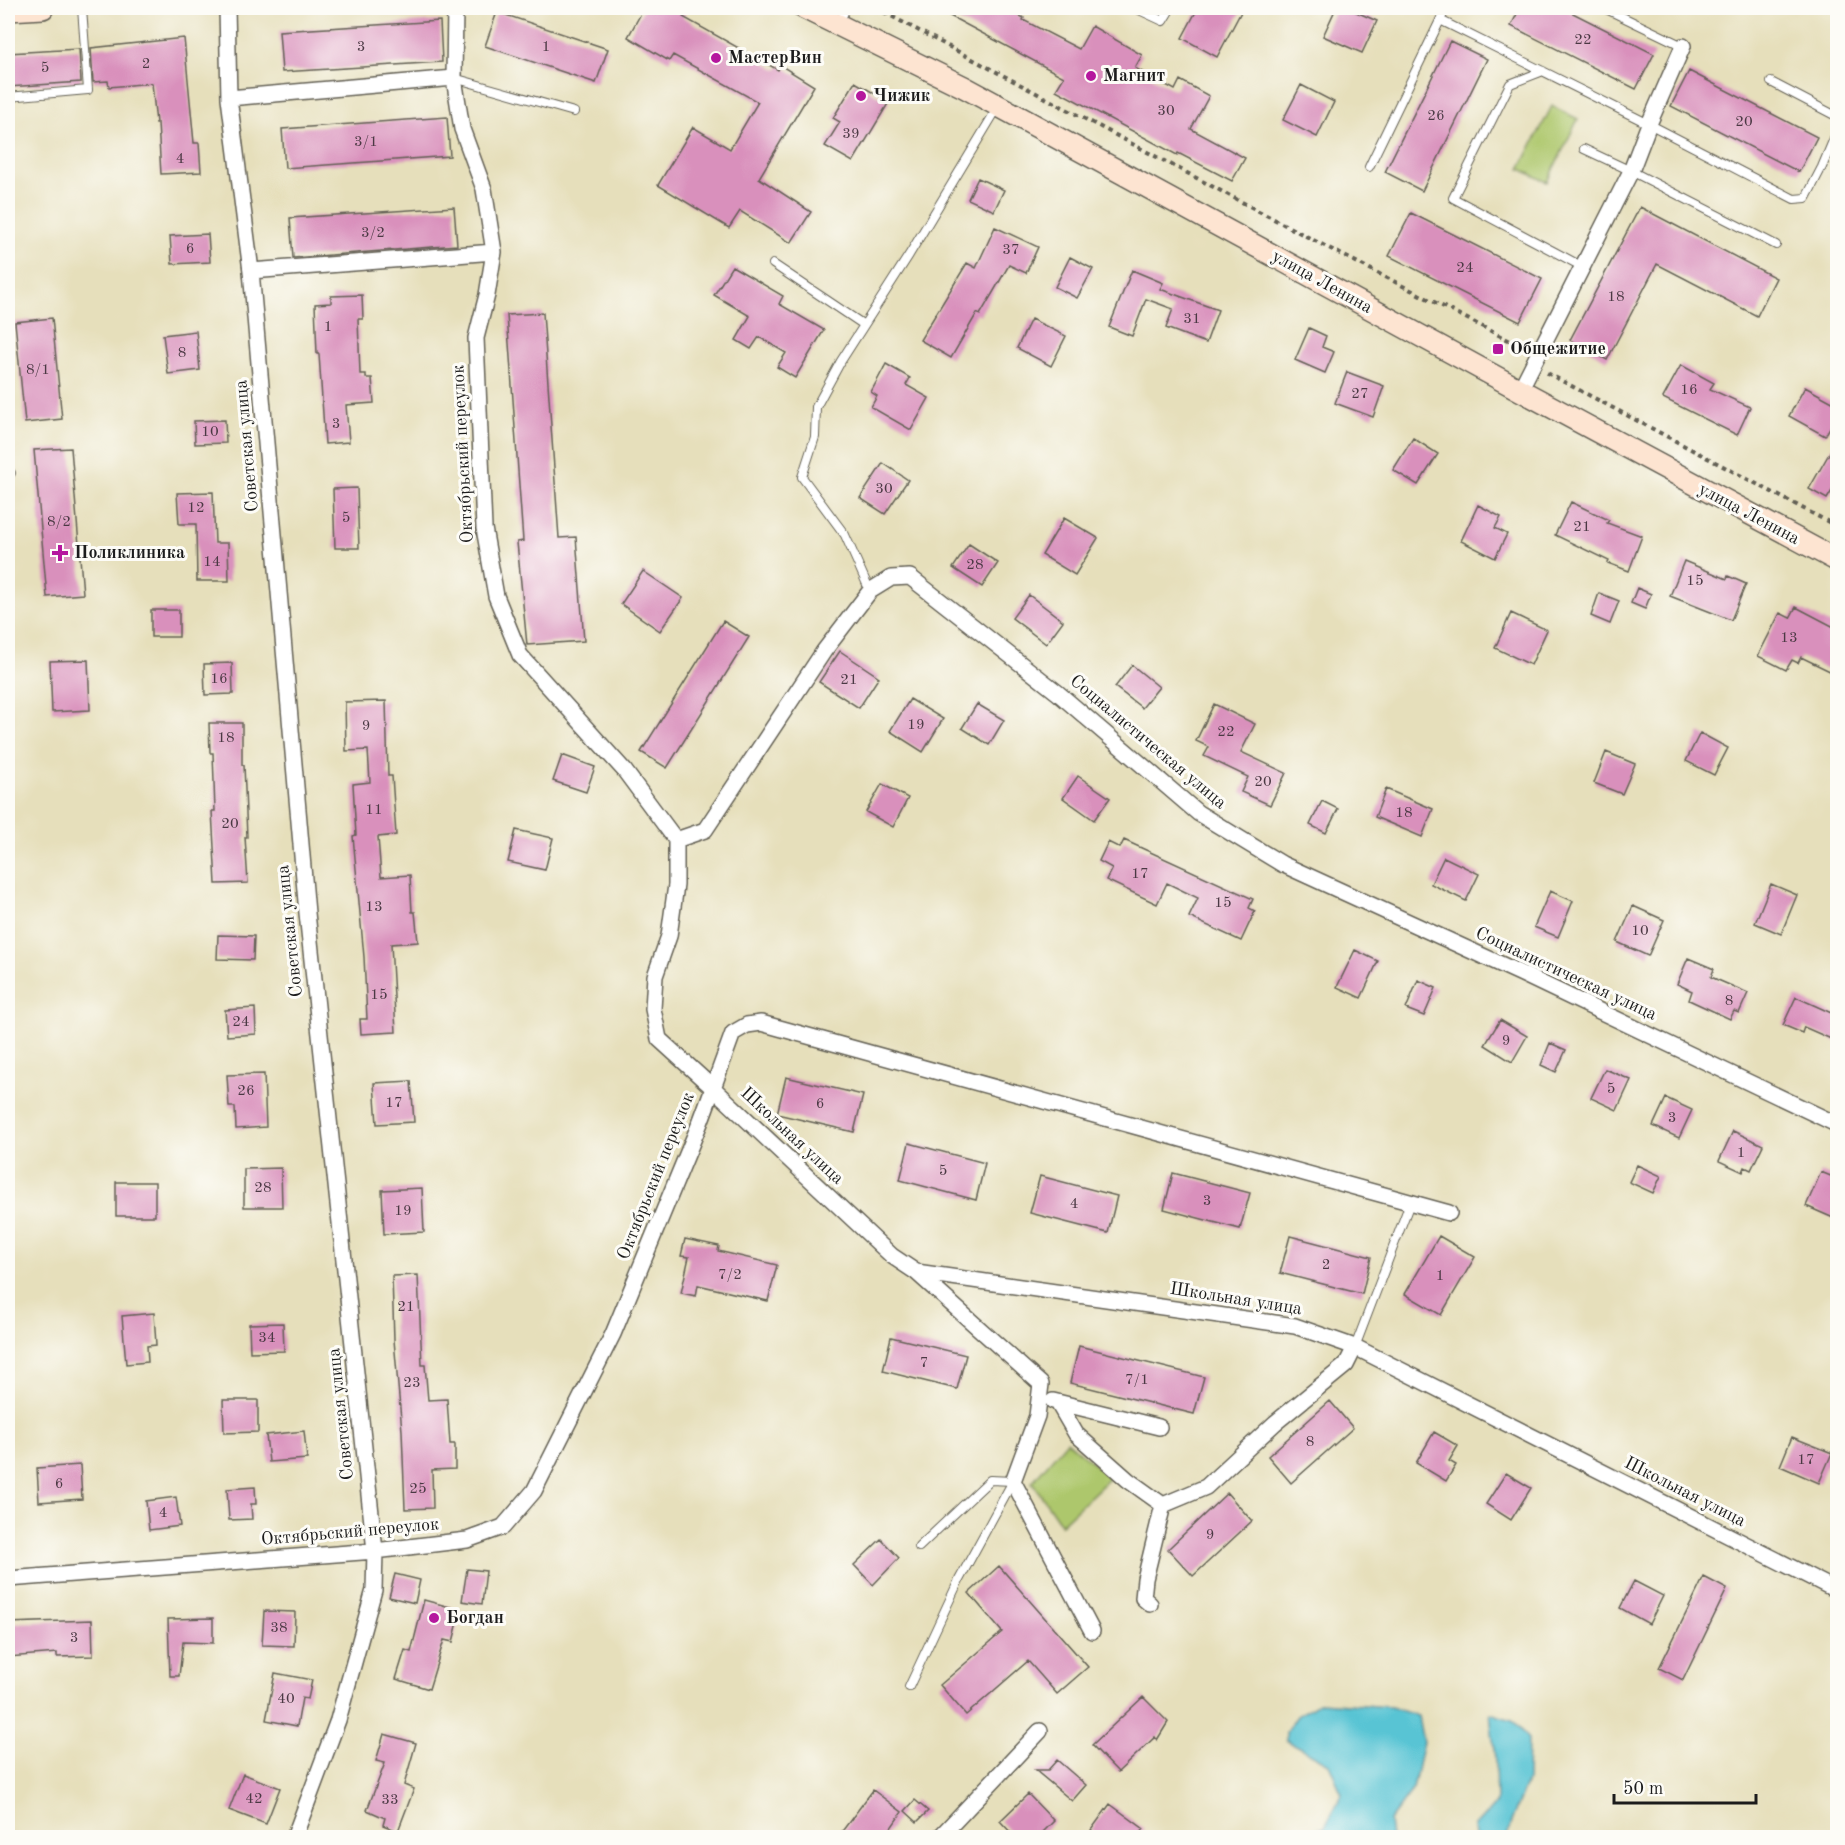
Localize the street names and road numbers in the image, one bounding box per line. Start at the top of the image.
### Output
street label: улица Ленина [1269,247,1375,317]
street label: Октябрьский переулок [449,364,477,544]
street label: Советская улица [232,379,262,513]
street label: улица Ленина [1695,480,1803,548]
street label: Социалистическая улица [1066,672,1230,813]
street label: Советская улица [274,864,306,998]
street label: Социалистическая улица [1473,924,1659,1024]
street label: Школьная улица [737,1084,847,1188]
street label: Октябрьский переулок [614,1090,698,1262]
street label: Школьная улица [1169,1280,1303,1318]
street label: Советская улица [325,1347,357,1481]
street label: Школьная улица [1621,1454,1749,1530]
street label: Октябрьский переулок [260,1515,440,1549]

